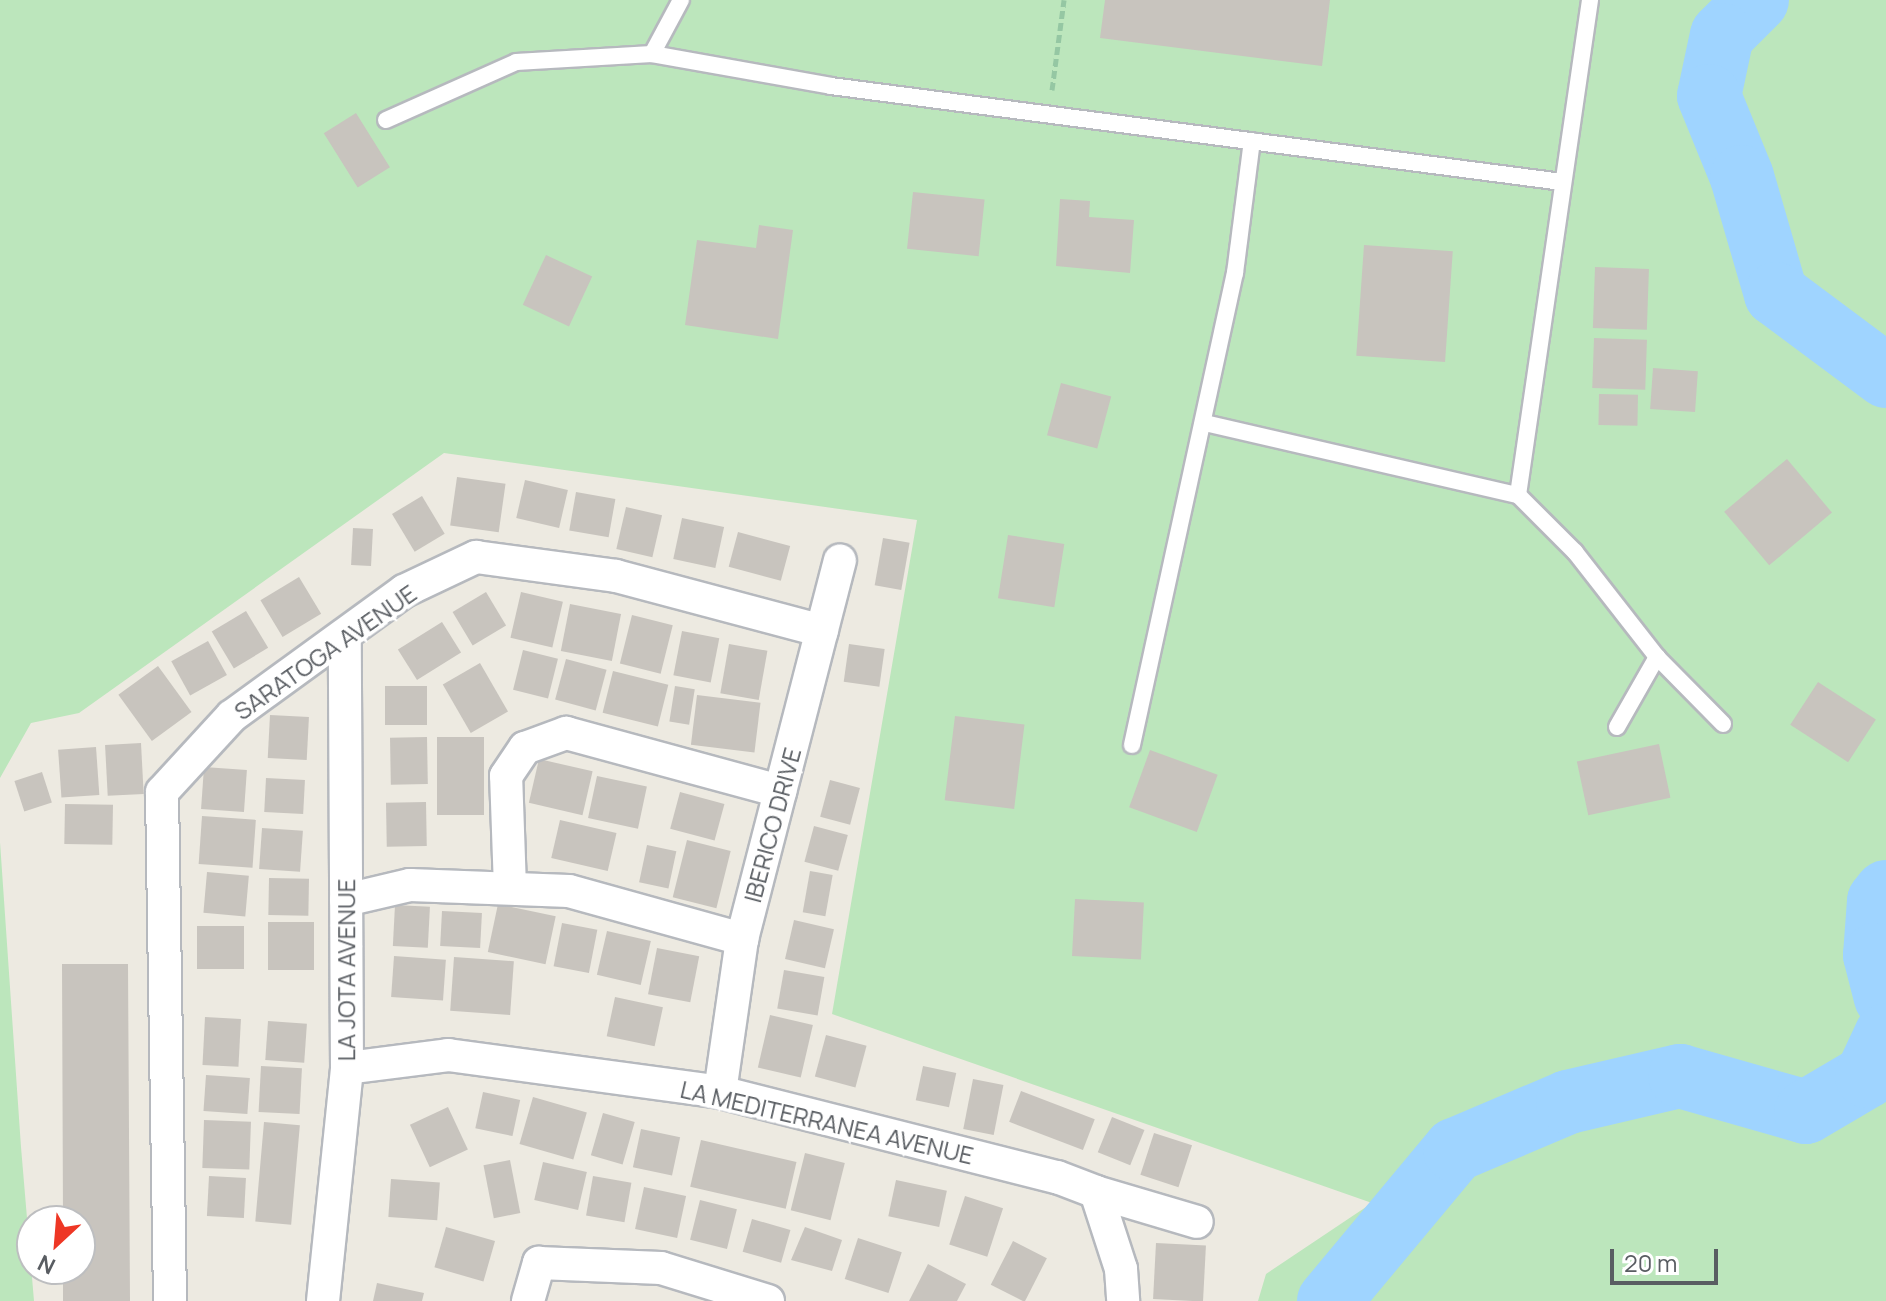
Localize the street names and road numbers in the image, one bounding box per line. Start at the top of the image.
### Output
street label: SARATOGA AVENUE [228,578,422,726]
street label: IBERICO DRIVE [738,744,806,906]
street label: LA JOTA AVENUE [332,879,360,1061]
street label: LA MEDITERRANEA AVENUE [678,1074,976,1170]

